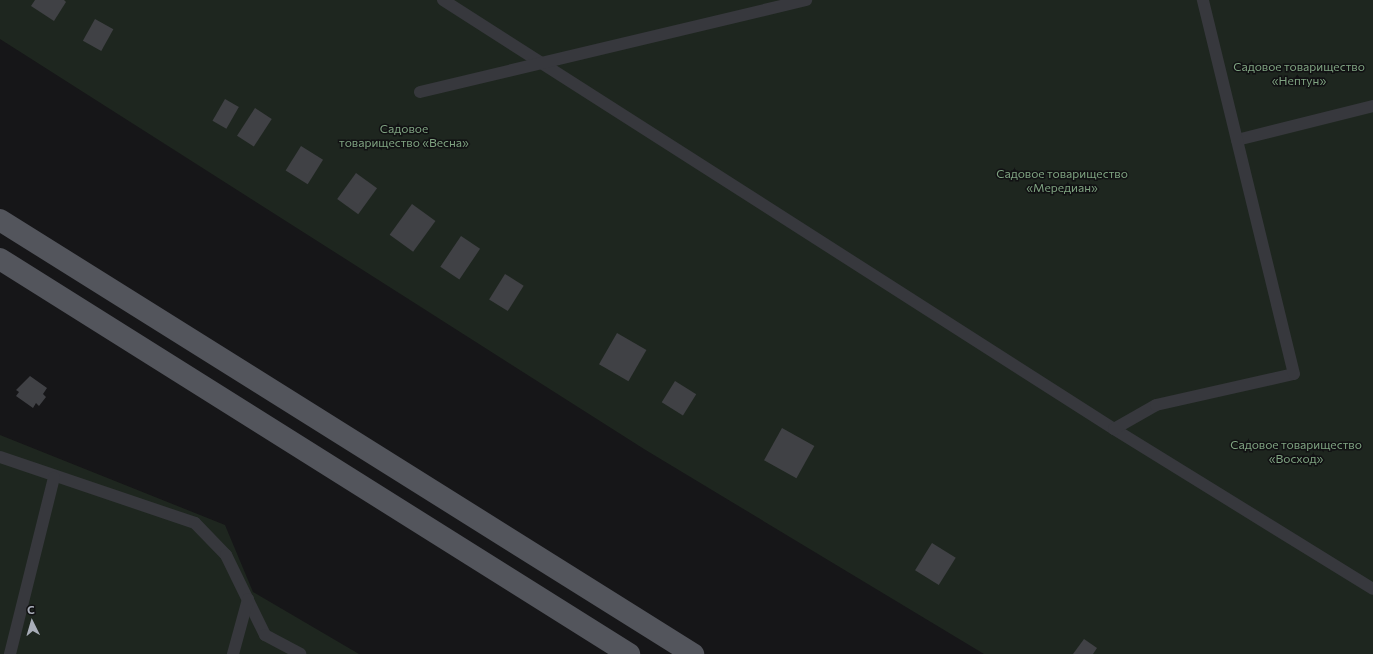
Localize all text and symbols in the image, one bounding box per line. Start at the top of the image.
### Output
park label: Садовое товарищество «Нептун» [1233,60,1365,88]
park label: Садовое товарищество «Весна» [339,122,469,150]
park label: Садовое товарищество «Мередиан» [996,167,1128,195]
park label: Садовое товарищество «Восход» [1230,438,1362,466]
north arrow [12,602,52,642]
text: С [27,603,35,616]

